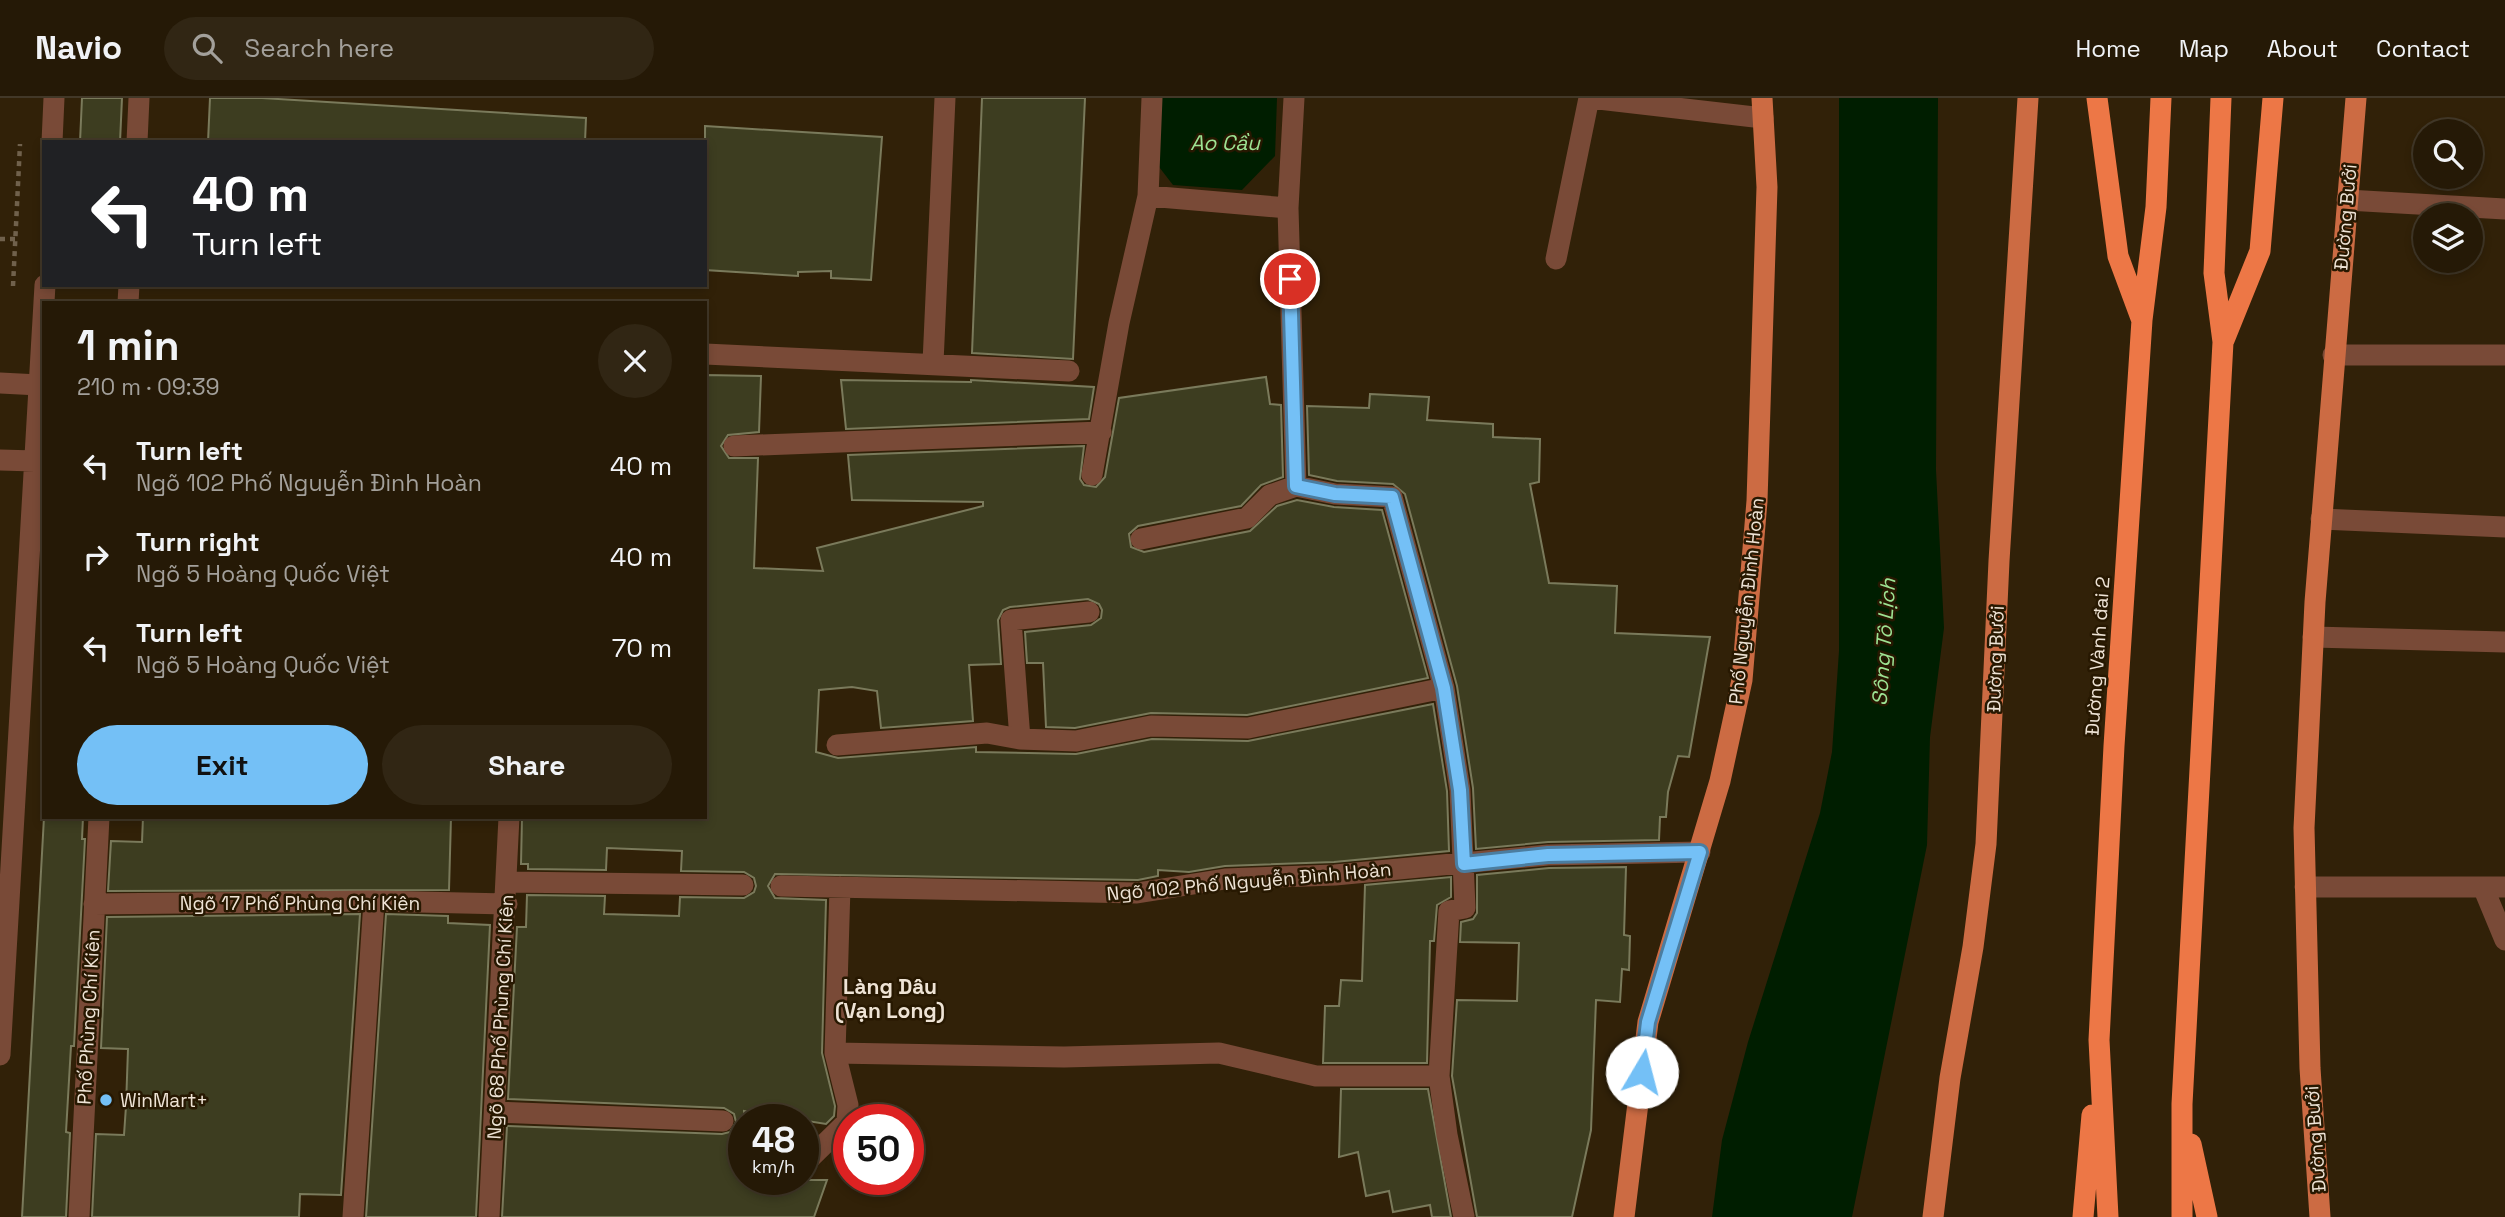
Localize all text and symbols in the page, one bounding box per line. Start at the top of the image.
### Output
search box [164,17,654,80]
text: Navio [35,27,122,69]
icon: search [188,29,226,67]
text: Search here [244,31,394,65]
text: Home [2075,33,2141,64]
text: Map [2179,33,2229,64]
text: About [2267,33,2338,64]
text: Contact [2376,33,2470,64]
map controls [2413,119,2483,273]
button: search [2413,119,2483,189]
water label: Ao Cầu [1190,129,1261,156]
text: 40 m [192,163,309,225]
street label: Đường Bưởi [2328,163,2363,271]
icon: left [77,168,168,259]
button: layers [2413,203,2483,273]
text: Turn left [192,224,322,264]
pin [1260,249,1320,309]
icon: arrive [1271,260,1309,298]
text: 1 min [77,319,180,372]
button: close [598,324,672,398]
text: 210 m · 09:39 [77,372,220,402]
text: Turn left [136,434,243,468]
icon: left [77,447,115,485]
text: 40 m [610,449,672,483]
text: Ngõ 102 Phố Nguyễn Đình Hoàn [136,468,482,498]
street label: Phố Nguyễn Đình Hoàn [1723,496,1770,706]
text: Turn right [136,525,260,559]
icon: right [77,538,115,576]
text: 40 m [610,540,672,574]
text: Ngõ 5 Hoàng Quốc Việt [136,559,390,589]
water label: Sông Tô Lịch [1866,576,1902,707]
street label: Đường Vành đai 2 [2079,576,2116,736]
street label: Đường Bưởi [1981,605,2010,713]
text: Turn left [136,616,243,650]
icon: left [77,629,115,667]
text: 70 m [612,631,672,665]
text: Ngõ 5 Hoàng Quốc Việt [136,650,390,680]
button: Exit [77,725,368,805]
button: Share [382,725,672,805]
street label: Ngõ 102 Phố Nguyễn Đình Hoàn [1106,857,1392,906]
street label: Ngõ 17 Phố Phùng Chí Kiên [180,891,420,916]
street label: Ngõ 68 Phố Phùng Chí Kiên [482,894,519,1140]
street label: Phố Phùng Chí Kiên [71,929,106,1105]
district label: Làng Dâu (Vạn Long) [835,973,945,1024]
position arrow [1605,1035,1679,1109]
street label: Đường Bưởi [2299,1085,2332,1193]
place label: WinMart+ [120,1088,208,1113]
marker: WinMart+ [98,1092,114,1108]
speed limit sign: 50 [833,1104,924,1195]
text: 48 [752,1118,795,1162]
text: km/h [752,1155,795,1178]

